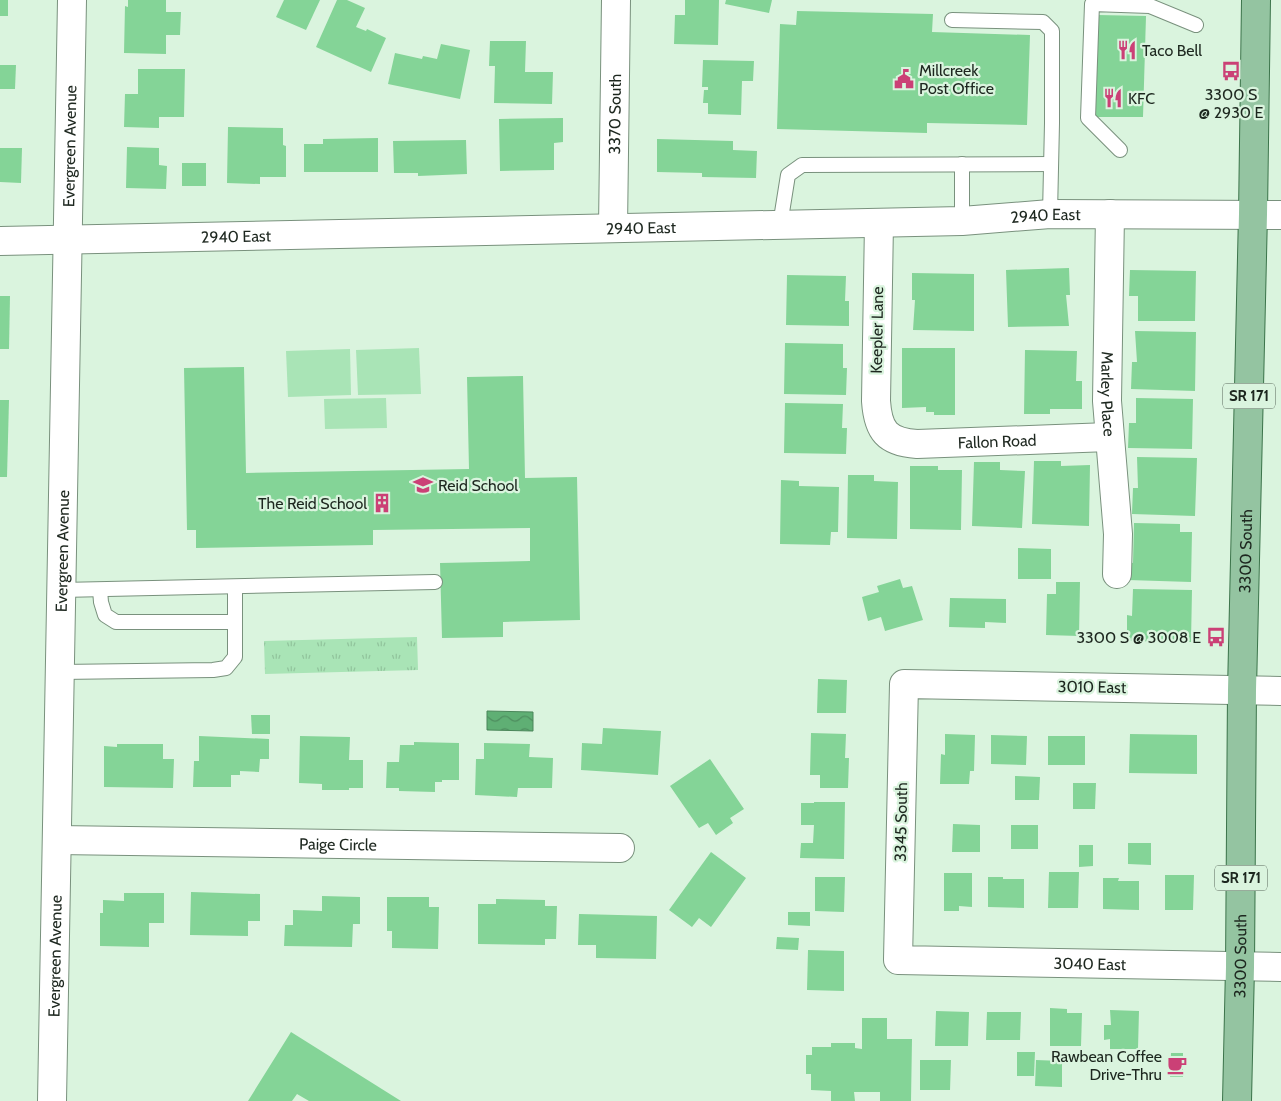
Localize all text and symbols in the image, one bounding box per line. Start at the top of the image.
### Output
restaurant icon: Taco Bell [1116,39,1138,61]
place label: Taco Bell [1142,41,1202,60]
bus stop icon: 3300 S @ 2930 E [1220,60,1242,82]
place label: Millcreek Post Office [919,61,994,98]
public building icon: Millcreek Post Office [893,68,915,90]
street label: 3370 South [604,74,625,154]
street label: Evergreen Avenue [59,85,80,207]
place label: 3300 S @ 2930 E [1199,85,1264,122]
restaurant icon: KFC [1102,87,1124,109]
place label: KFC [1128,89,1155,108]
street label: 2940 East [1010,204,1081,227]
street label: 2940 East [606,217,677,238]
street label: 2940 East [201,226,272,246]
street label: Keepler Lane [867,286,887,374]
street label: Marley Place [1098,351,1119,437]
road number: SR 171 [1223,384,1275,408]
street label: Fallon Road [957,430,1037,452]
school or university icon: Reid School [412,474,434,496]
place label: Reid School [438,476,518,495]
street label: Evergreen Avenue [51,490,73,612]
building icon: The Reid School [371,492,393,514]
place label: The Reid School [258,494,367,513]
street label: 3300 South [1235,509,1256,593]
bus stop icon: 3300 S @ 3008 E [1205,626,1227,648]
place label: 3300 S @ 3008 E [1076,628,1201,647]
street label: 3010 East [1058,677,1127,697]
street label: 3345 South [891,782,911,862]
street label: Paige Circle [299,834,377,854]
road number: SR 171 [1215,866,1267,890]
street label: Evergreen Avenue [44,895,65,1017]
street label: 3300 South [1230,914,1250,998]
street label: 3040 East [1053,953,1127,974]
place label: Rawbean Coffee Drive-Thru [1051,1047,1162,1084]
cafe icon: Rawbean Coffee Drive-Thru [1166,1054,1188,1076]

